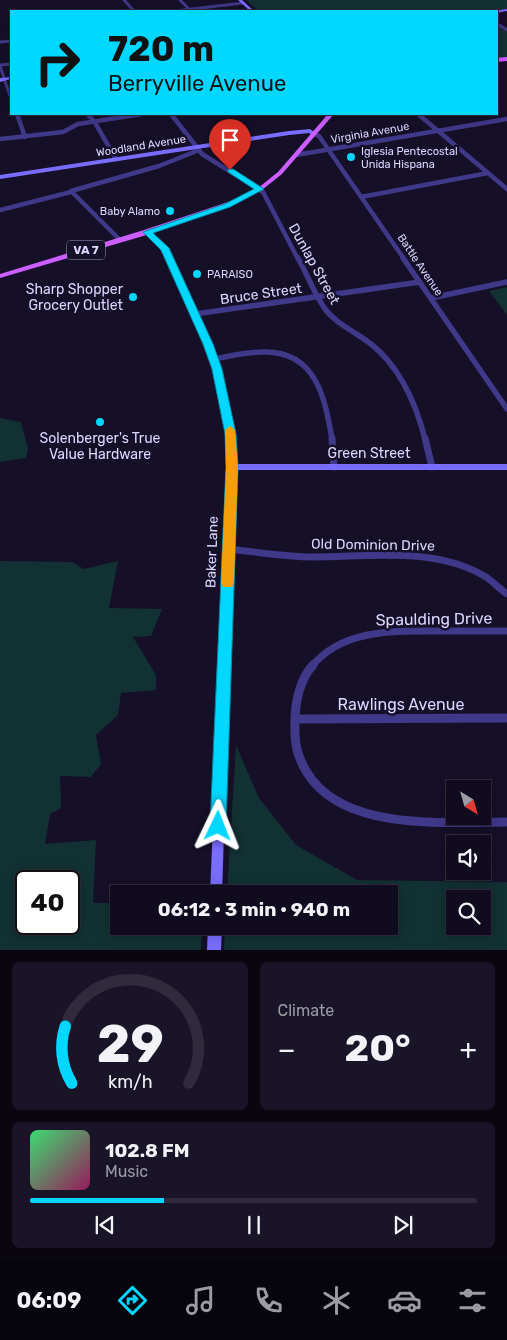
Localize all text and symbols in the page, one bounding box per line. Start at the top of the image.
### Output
text: 720 m [108,28,214,70]
icon: right [25,30,90,95]
text: Berryville Avenue [108,70,286,97]
pin [209,119,251,170]
street label: Virginia Avenue [330,120,410,146]
icon: arrive [216,126,244,154]
street label: Woodland Avenue [95,132,187,160]
place label: Iglesia Pentecostal Unida Hispana [361,145,458,171]
marker: Iglesia Pentecostal Unida Hispana [345,151,357,163]
place label: Baby Alamo [100,205,160,218]
marker: Baby Alamo [164,205,176,217]
street label: Dunlap Street [285,221,343,308]
street label: Battle Avenue [395,232,445,298]
road number: VA 7 [67,240,105,260]
marker: PARAISO [191,268,203,280]
place label: PARAISO [207,268,253,281]
street label: Bruce Street [219,280,304,308]
place label: Sharp Shopper Grocery Outlet [26,281,124,314]
marker: Sharp Shopper Grocery Outlet [127,291,139,303]
marker: Solenberger's True Value Hardware [94,416,106,428]
place label: Solenberger's True Value Hardware [40,430,161,463]
street label: Green Street [328,445,411,462]
street label: Baker Lane [202,515,222,588]
street label: Old Dominion Drive [311,535,435,555]
street label: Spaulding Drive [375,608,493,630]
street label: Rawlings Avenue [338,695,464,714]
north arrow [446,780,491,825]
map controls [446,780,491,935]
position arrow [191,799,243,851]
button: sound [446,835,491,880]
speed limit sign: 40 [15,870,80,935]
button: search [446,890,491,935]
text: 06:12 · 3 min · 940 m [158,898,350,921]
text: Climate [278,1001,334,1020]
text: 29 [96,1013,163,1075]
text: 20° [345,1025,411,1071]
text: − [278,1033,296,1066]
text: + [460,1033,477,1066]
text: km/h [107,1071,152,1092]
text: 102.8 FM [105,1139,189,1162]
text: Music [105,1162,148,1181]
icon: previous [91,1211,119,1239]
icon: pause [240,1211,268,1239]
icon: next [389,1211,417,1239]
icon: directions [115,1283,150,1318]
icon: music [183,1283,218,1318]
icon: phone [251,1283,286,1318]
icon: climate [319,1283,354,1318]
icon: car [387,1283,422,1318]
icon: filters [455,1283,490,1318]
text: 06:09 [17,1287,81,1314]

